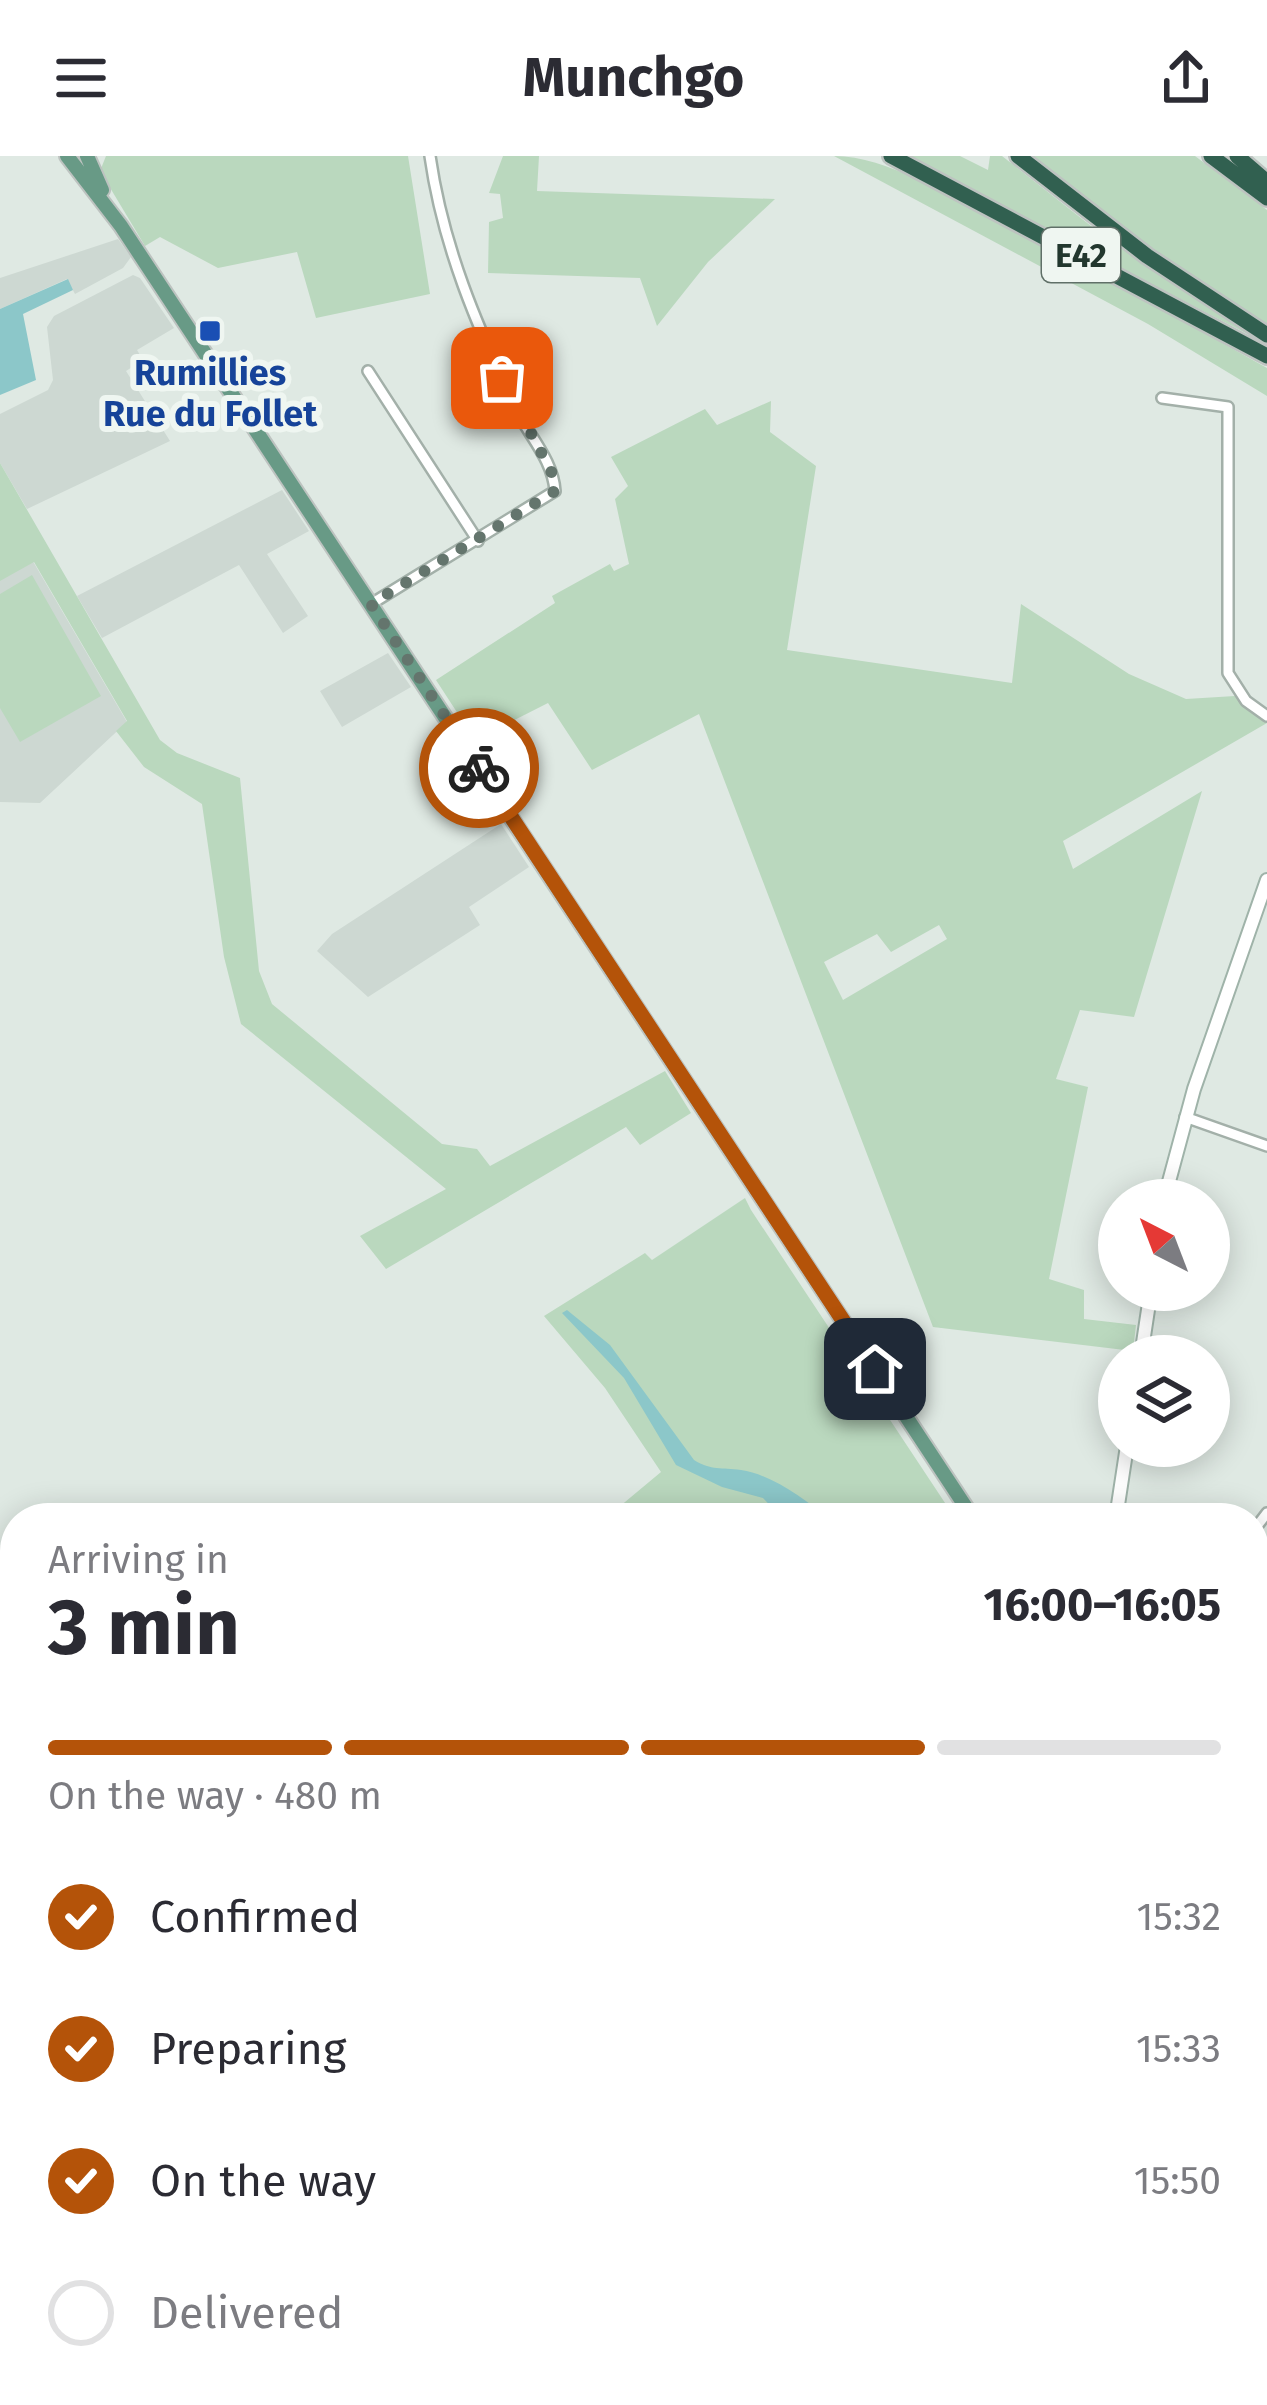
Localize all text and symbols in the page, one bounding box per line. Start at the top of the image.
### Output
icon: menu [48,45,114,111]
icon: share [1153,45,1219,111]
text: Munchgo [523,46,744,110]
road number: E42 [1042,228,1120,282]
marker: Rumillies Rue du Follet [197,318,223,344]
pin [451,327,553,429]
icon: bag [469,345,535,411]
place label: Rumillies Rue du Follet [103,351,318,436]
courier [419,708,539,828]
icon: bike [446,735,512,801]
north arrow [1098,1179,1230,1311]
map controls [1098,1179,1230,1467]
pin [824,1318,926,1420]
button: layers [1098,1335,1230,1467]
icon: home [842,1336,908,1402]
text: Arriving in [48,1537,229,1583]
text: 16:00–16:05 [984,1578,1221,1632]
text: 3 min [48,1581,240,1675]
text: On the way · 480 m [48,1773,382,1819]
icon: check [48,1884,114,1950]
text: Confirmed [150,1890,360,1944]
text: 15:32 [1136,1894,1221,1940]
icon: check [48,2016,114,2082]
text: Preparing [150,2022,346,2076]
text: 15:33 [1136,2026,1221,2072]
icon: check [48,2148,114,2214]
text: On the way [150,2154,376,2208]
text: 15:50 [1134,2158,1221,2204]
text: Delivered [150,2286,343,2340]

